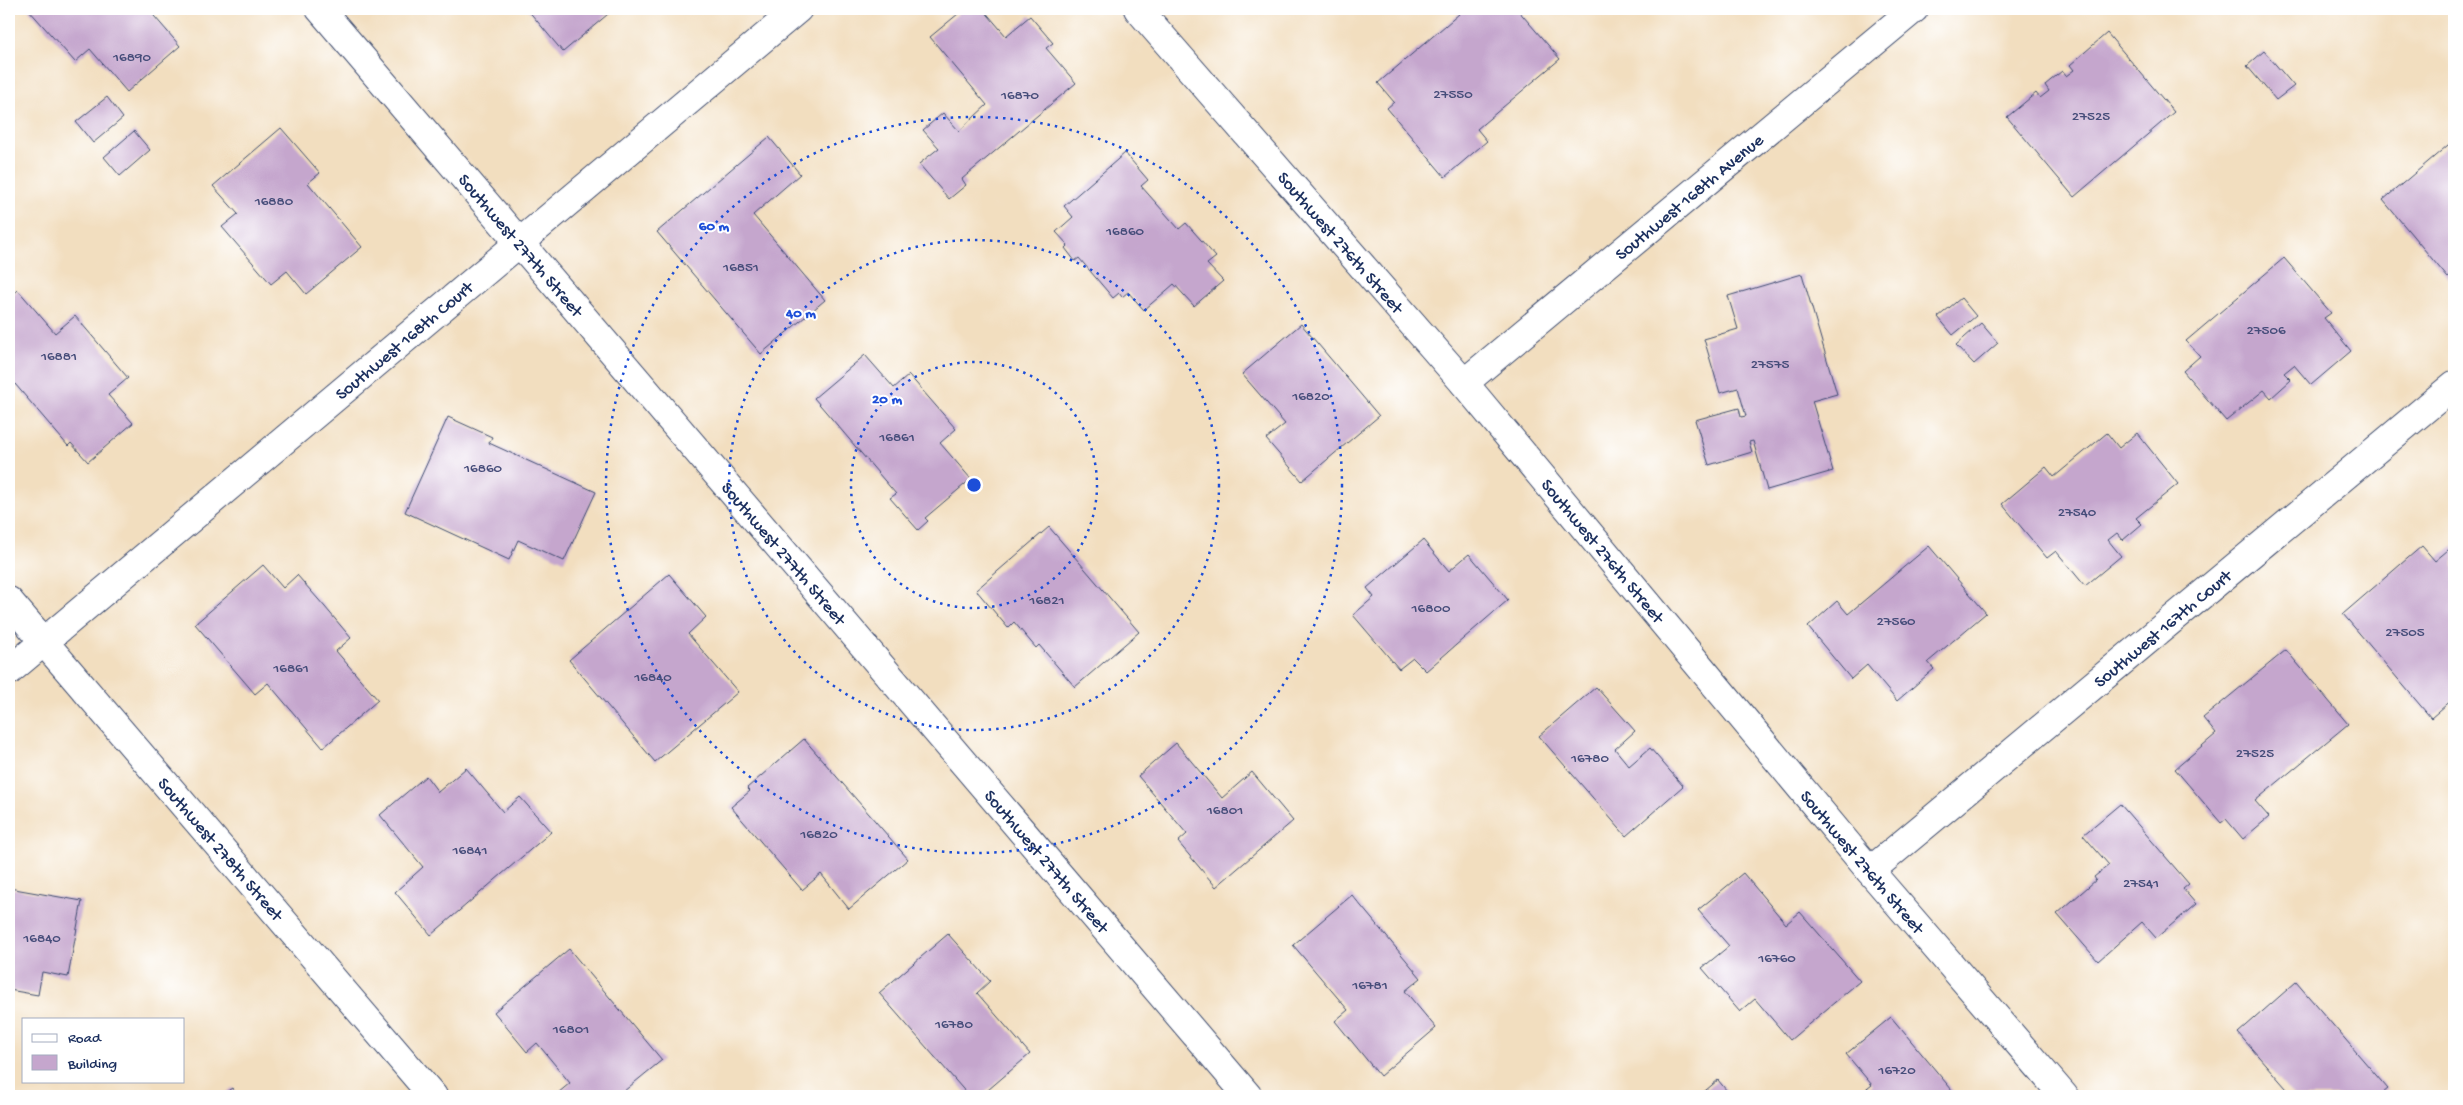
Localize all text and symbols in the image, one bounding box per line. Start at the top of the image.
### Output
house number: 16890 [112,49,151,67]
house number: 27550 [1433,86,1473,104]
house number: 16870 [1000,87,1040,105]
house number: 27525 [2072,108,2110,126]
street label: Southwest 168th Avenue [1612,130,1769,266]
street label: Southwest 276th Street [1272,168,1408,320]
street label: Southwest 277th Street [452,171,587,324]
house number: 16880 [254,193,294,211]
text: 60 m [699,218,730,236]
house number: 16860 [1105,223,1144,241]
house number: 16851 [722,259,759,277]
street label: Southwest 168th Court [332,277,480,406]
text: 40 m [785,305,816,323]
house number: 27506 [2246,322,2286,340]
house number: 16881 [40,348,77,366]
house number: 27575 [1751,356,1789,374]
house number: 16820 [1291,388,1330,406]
text: 20 m [872,391,902,409]
house number: 16861 [878,429,915,447]
house number: 16860 [463,460,502,478]
centre of rings [965,476,983,494]
street label: Southwest 276th Street [1535,476,1669,630]
street label: Southwest 277th Street [715,479,850,632]
house number: 27540 [2058,504,2097,522]
street label: Southwest 167th Court [2090,565,2238,693]
house number: 16821 [1028,592,1065,610]
house number: 16800 [1411,600,1451,618]
house number: 27560 [1876,613,1916,631]
house number: 27505 [2385,624,2425,642]
house number: 16861 [272,660,309,678]
house number: 16840 [633,669,672,687]
house number: 27525 [2236,745,2274,763]
house number: 16780 [1570,750,1610,768]
street label: Southwest 278th Street [152,774,287,927]
street label: Southwest 277th Street [978,787,1113,940]
street label: Southwest 276th Street [1794,787,1929,940]
house number: 16801 [1206,802,1243,820]
house number: 16820 [799,826,838,844]
house number: 16841 [451,842,488,860]
house number: 27541 [2123,875,2159,893]
house number: 16840 [22,930,61,948]
house number: 16760 [1757,950,1796,968]
house number: 16781 [1351,977,1388,995]
house number: 16780 [934,1016,974,1034]
legend [22,1018,185,1082]
house number: 16801 [552,1021,589,1039]
text: Road [68,1030,102,1048]
text: Building [67,1056,117,1074]
house number: 16720 [1877,1062,1916,1080]

